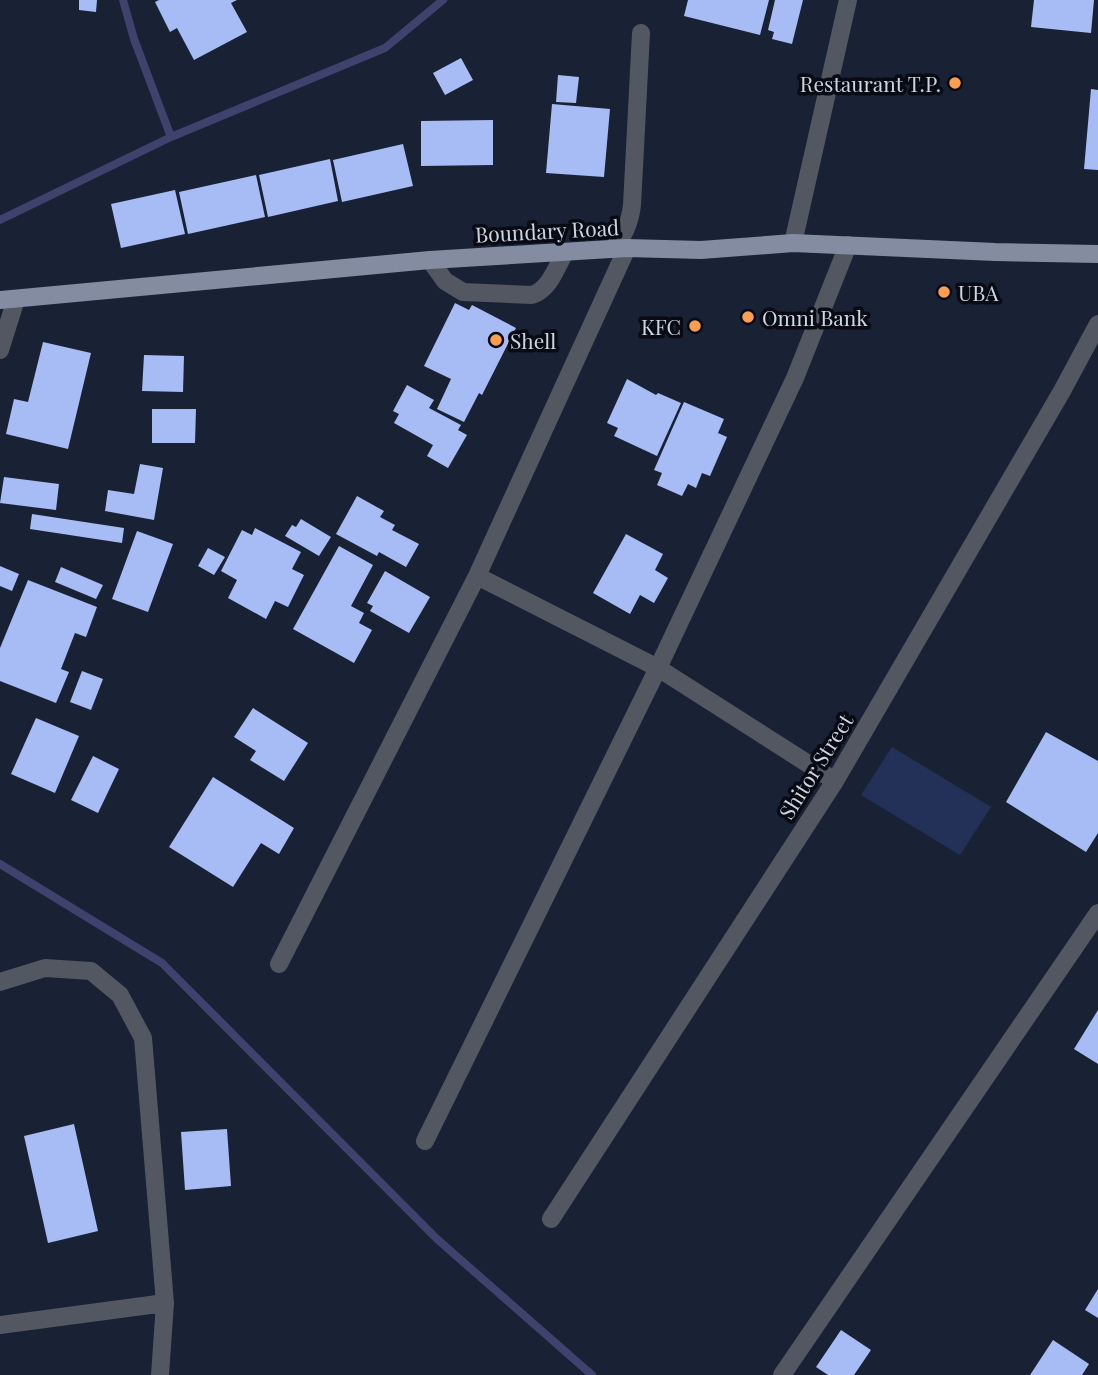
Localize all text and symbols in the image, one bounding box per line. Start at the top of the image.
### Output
place label: Restaurant T.P. [800,69,941,97]
marker: Restaurant T.P. [947,75,963,91]
street label: Boundary Road [474,212,620,248]
place label: UBA [958,278,999,306]
marker: UBA [936,284,952,300]
place label: Omni Bank [762,303,868,331]
marker: Omni Bank [740,309,756,325]
place label: KFC [641,312,681,340]
marker: KFC [687,318,703,334]
place label: Shell [510,326,556,354]
marker: Shell [488,332,504,348]
street label: Shitor Street [772,708,859,824]

